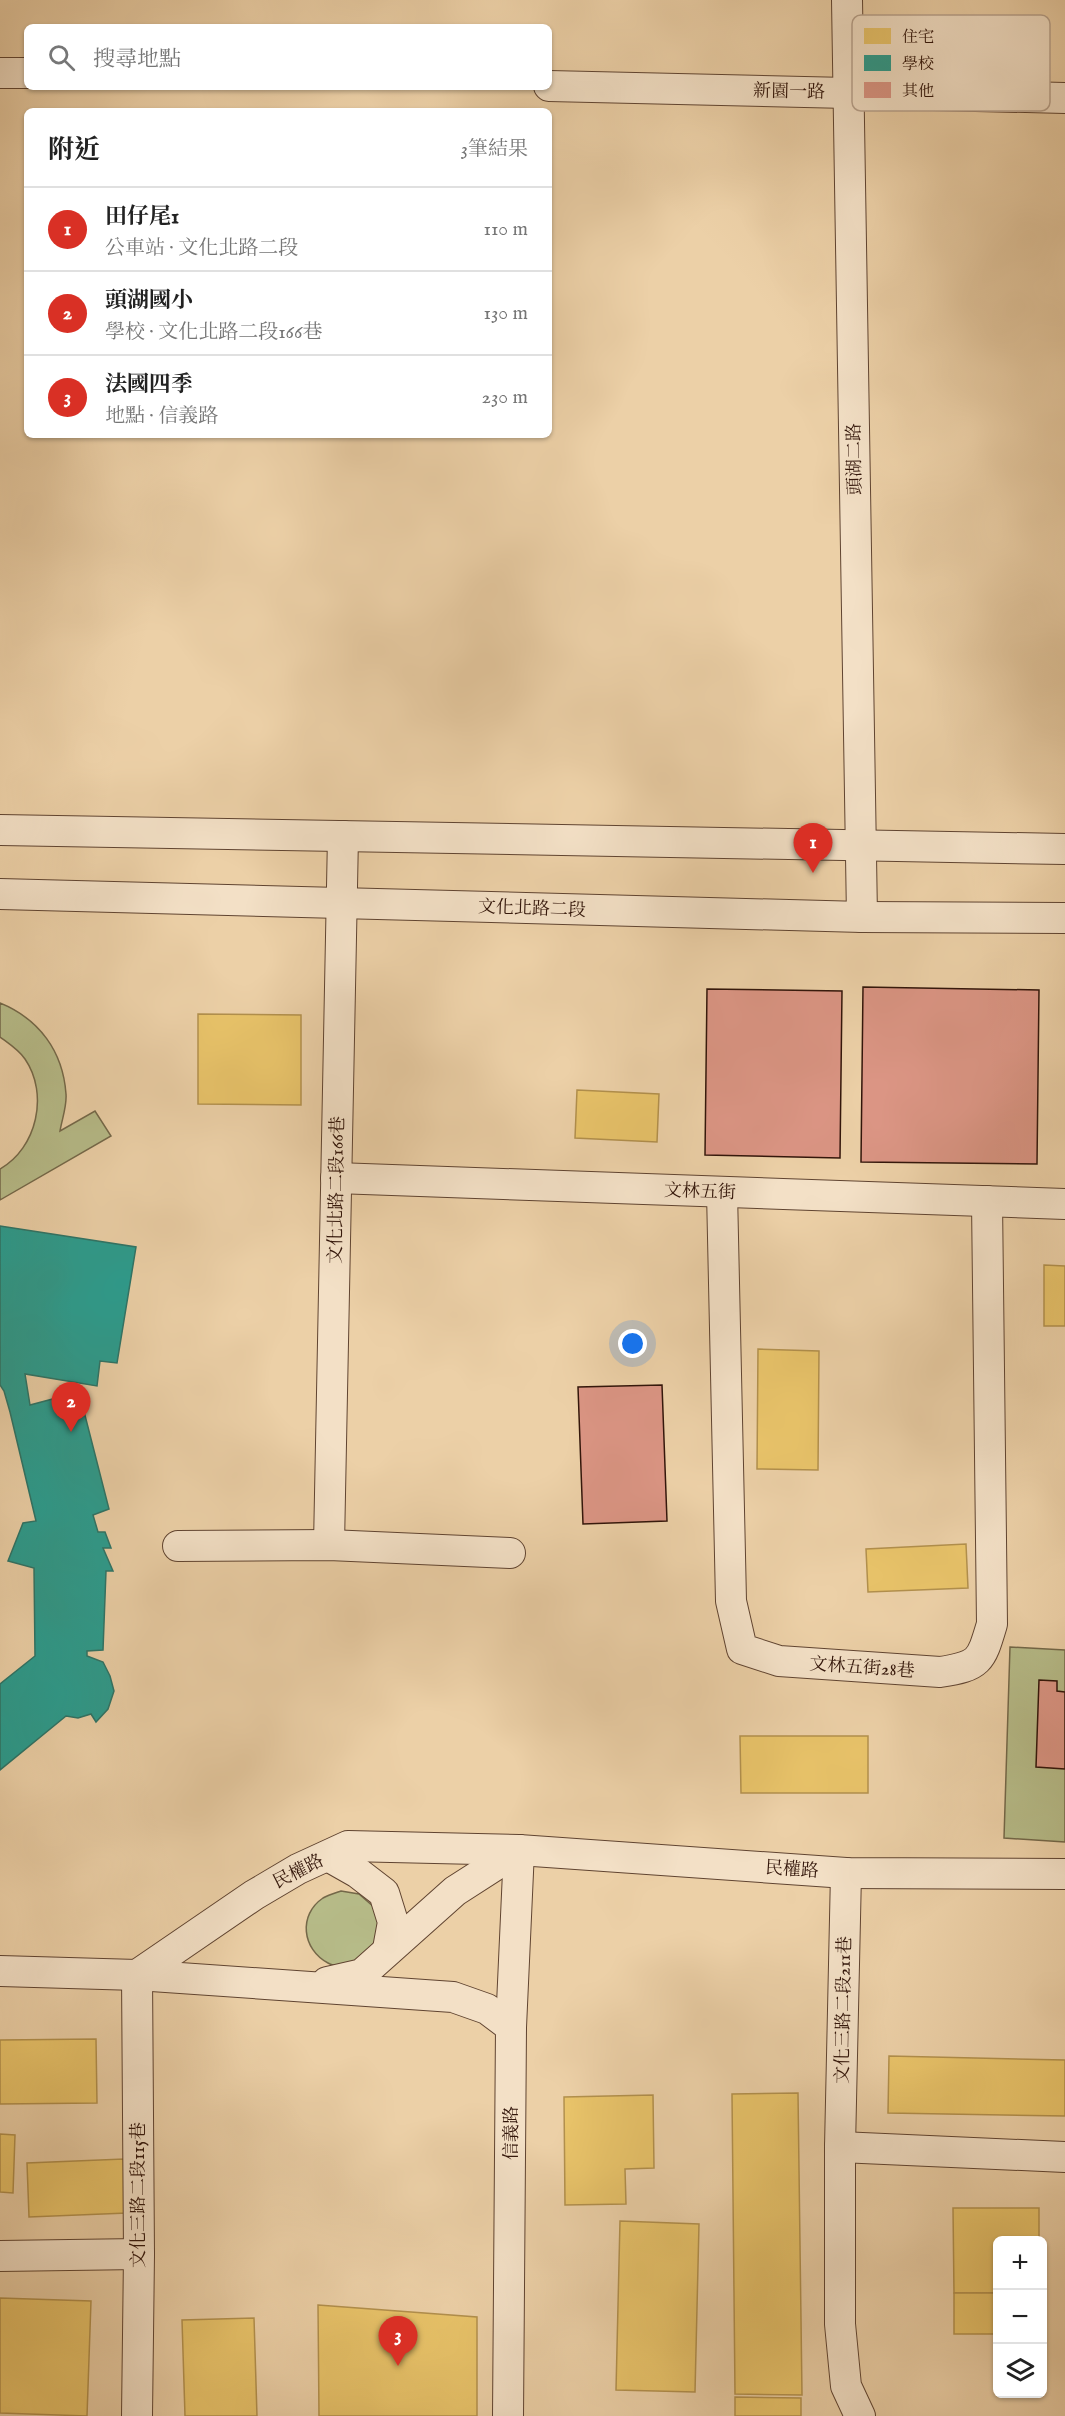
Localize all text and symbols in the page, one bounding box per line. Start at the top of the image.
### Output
legend [852,15,1050,111]
search box [24,24,552,90]
text: 住宅 [902,28,934,48]
icon: search [45,41,78,74]
text: 搜尋地點 [93,46,181,74]
text: 學校 [902,55,934,75]
street label: 新園一路 [753,80,825,105]
text: 其他 [902,82,934,102]
text: 附近 [48,134,100,167]
text: 3筆結果 [461,137,528,162]
text: 田仔尾1 [105,203,179,231]
text: 1 [64,217,71,242]
text: 110 m [484,217,528,242]
text: 公車站 · 文化北路二段 [105,236,298,261]
text: 頭湖國小 [105,287,193,315]
text: 2 [63,301,72,326]
text: 130 m [483,301,528,326]
text: 學校 · 文化北路二段166巷 [105,320,322,345]
text: 法國四季 [105,371,193,399]
text: 3 [64,385,71,410]
text: 230 m [482,385,528,410]
text: 地點 · 信義路 [105,404,218,429]
street label: 頭湖二路 [843,423,868,495]
pin: 1 [794,824,832,873]
street label: 文化北路二段 [478,896,586,923]
street label: 文化北路二段166巷 [325,1116,350,1264]
street label: 文林五街 [664,1180,736,1205]
your location [618,1329,647,1358]
pin: 2 [52,1382,90,1432]
street label: 文林五街28巷 [808,1653,915,1684]
street label: 民權路 [269,1850,328,1895]
street label: 民權路 [764,1857,820,1884]
street label: 文化三路二段211巷 [832,1936,857,2084]
street label: 信義路 [501,2106,524,2160]
street label: 文化三路二段115巷 [128,2122,151,2268]
map controls [993,2236,1047,2398]
button: + [993,2236,1047,2290]
button: − [993,2290,1047,2344]
pin: 3 [378,2316,418,2366]
button: layers [993,2344,1047,2398]

